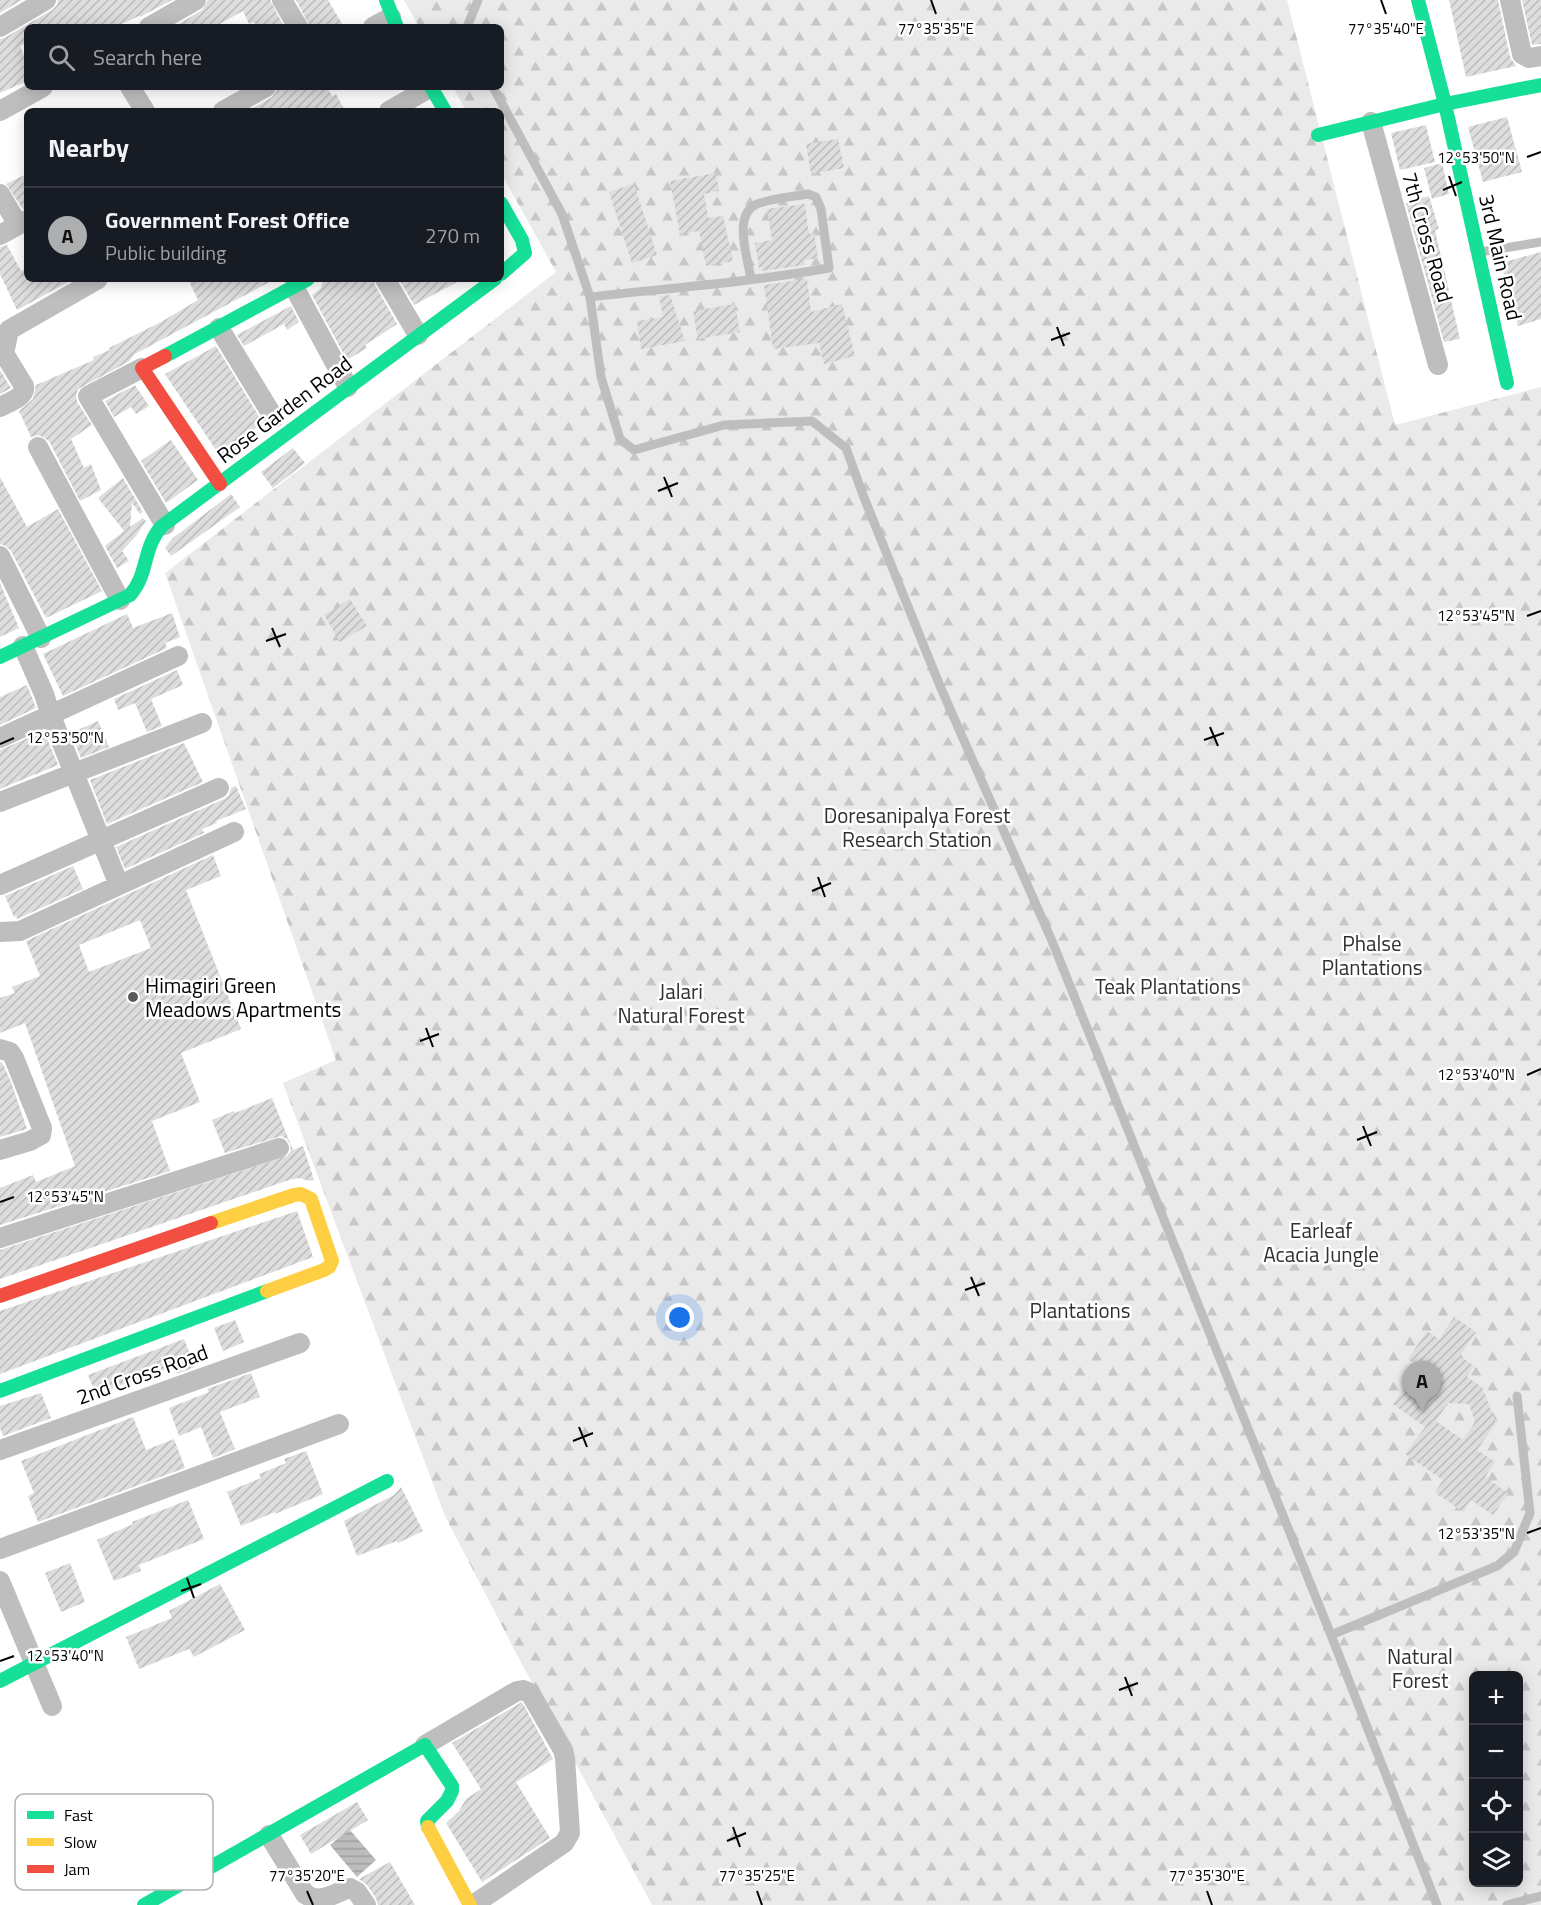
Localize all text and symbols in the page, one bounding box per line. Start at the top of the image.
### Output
text: 77°35'35"E [898,17,974,40]
text: 77°35'40"E [1348,17,1424,40]
search box [24,24,504,90]
text: Search here [93,40,202,74]
icon: search [45,41,78,74]
text: Nearby [48,128,129,167]
text: 12°53'50"N [1437,146,1515,169]
street label: 7th Cross Road [1394,168,1462,306]
street label: 3rd Main Road [1471,191,1531,323]
text: Government Forest Office [105,203,349,237]
text: A [61,220,74,251]
text: 270 m [425,220,480,251]
text: Public building [105,237,226,268]
street label: Rose Garden Road [210,347,358,471]
text: 12°53'45"N [1437,604,1515,627]
text: 12°53'50"N [26,726,104,749]
park label: Doresanipalya Forest Research Station [824,799,1011,855]
park label: Phalse Plantations [1321,927,1423,983]
place label: Himagiri Green Meadows Apartments [145,969,341,1025]
park label: Teak Plantations [1095,970,1241,1002]
park label: Jalari Natural Forest [617,975,745,1031]
marker: Himagiri Green Meadows Apartments [126,990,140,1004]
text: 12°53'40"N [1437,1063,1515,1086]
text: 12°53'45"N [26,1185,104,1208]
park label: Earleaf Acacia Jungle [1263,1214,1379,1270]
park label: Plantations [1029,1294,1131,1326]
your location [665,1303,694,1332]
street label: 2nd Cross Road [72,1335,212,1413]
pin: A [1402,1362,1442,1411]
text: 12°53'35"N [1437,1522,1515,1545]
park label: Natural Forest [1387,1640,1453,1696]
text: 12°53'40"N [26,1644,104,1667]
map controls [1469,1671,1523,1887]
button: + [1469,1671,1523,1725]
button: − [1469,1725,1523,1779]
button: locate [1469,1779,1523,1833]
legend [15,1794,213,1890]
text: Fast [64,1803,93,1827]
text: Slow [64,1830,97,1854]
button: layers [1469,1833,1523,1887]
text: Jam [64,1857,90,1881]
text: 77°35'20"E [269,1864,345,1887]
text: 77°35'25"E [719,1864,795,1887]
text: 77°35'30"E [1169,1864,1245,1887]

